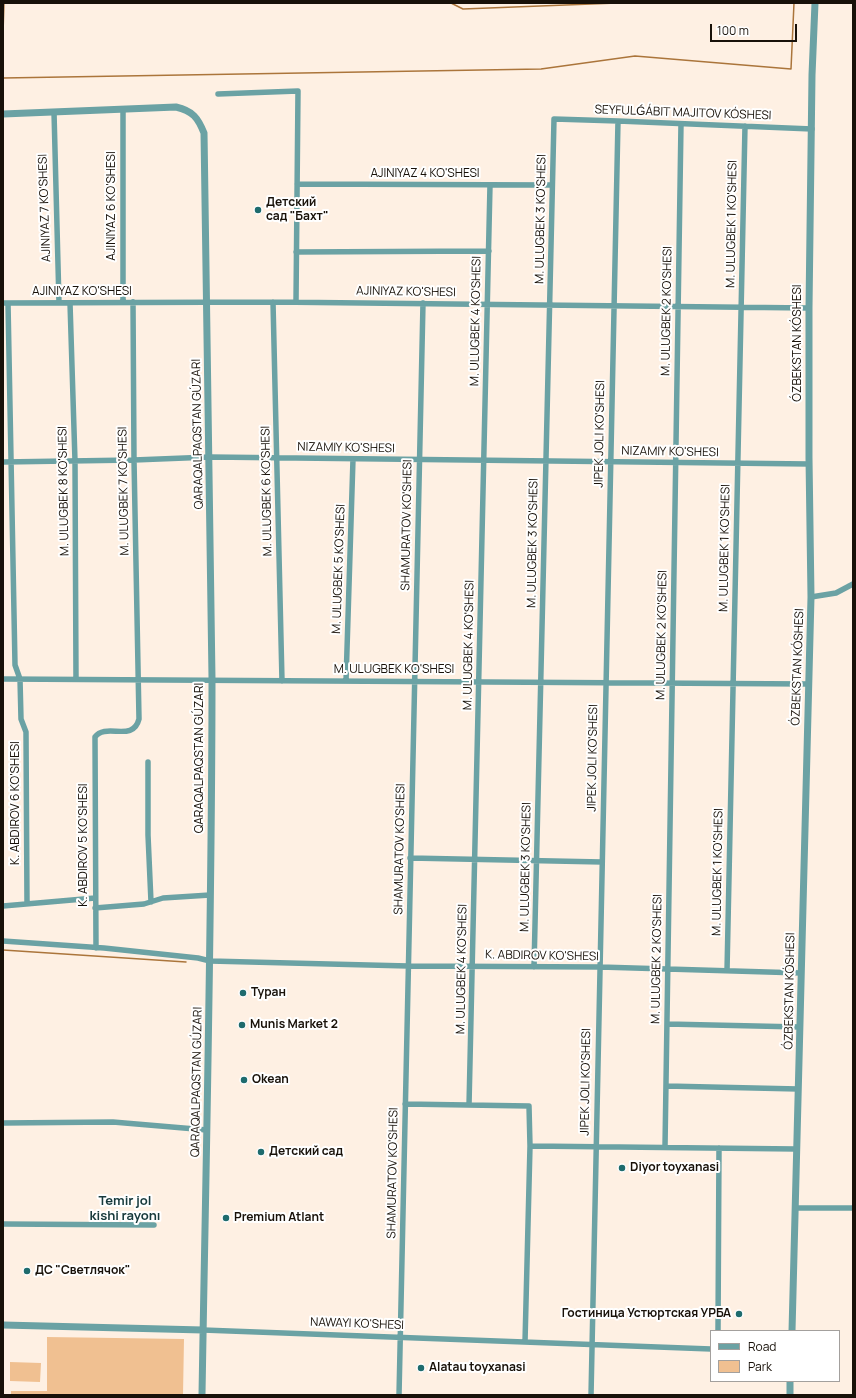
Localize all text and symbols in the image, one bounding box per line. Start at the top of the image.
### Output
scale bar [712,16,799,42]
text: 100 m [717,22,749,39]
street label: SEYFULǴÁBIT MAJITOV KÓSHESI [594,103,772,123]
street label: AJINIYAZ 6 KO'SHESI [105,151,119,261]
street label: AJINIYAZ 7 KO'SHESI [36,154,54,262]
street label: M. ULUGBEK 3 KO'SHESI [533,154,549,284]
street label: M. ULUGBEK 1 KO'SHESI [724,160,740,288]
street label: AJINIYAZ 4 KO'SHESI [370,167,480,181]
place label: Детский сад "Бахт" [266,196,329,224]
marker: Детский сад "Бахт" [253,205,263,215]
street label: M. ULUGBEK 2 KO'SHESI [659,246,675,376]
street label: M. ULUGBEK 4 KO'SHESI [468,256,484,386]
street label: AJINIYAZ KO'SHESI [356,284,456,300]
street label: ÓZBEKSTAN KÓSHESI [791,284,805,402]
street label: AJINIYAZ KO'SHESI [32,285,132,299]
street label: QARAQALPAQSTAN GÚZARI [189,359,207,509]
street label: JIPEK JOLI KO'SHESI [592,380,608,488]
street label: M. ULUGBEK 8 KO'SHESI [56,426,72,556]
street label: M. ULUGBEK 7 KO'SHESI [116,426,132,556]
street label: M. ULUGBEK 6 KO'SHESI [259,426,275,556]
street label: NIZAMIY KO'SHESI [297,440,395,456]
street label: NIZAMIY KO'SHESI [621,444,719,460]
street label: SHAMURATOV KO'SHESI [399,459,415,591]
street label: M. ULUGBEK 3 KO'SHESI [525,478,541,608]
street label: M. ULUGBEK 1 KO'SHESI [717,484,733,612]
street label: M. ULUGBEK 5 KO'SHESI [330,504,348,634]
street label: M. ULUGBEK 2 KO'SHESI [654,570,670,700]
street label: M. ULUGBEK 4 KO'SHESI [461,580,477,710]
street label: ÓZBEKSTAN KÓSHESI [789,608,807,726]
street label: M. ULUGBEK KO'SHESI [334,663,454,677]
street label: QARAQALPAQSTAN GÚZARI [193,683,207,833]
street label: JIPEK JOLI KO'SHESI [585,704,601,812]
street label: K. ABDIROV 6 KO'SHESI [9,741,23,865]
street label: K. ABDIROV 5 KO'SHESI [77,783,91,907]
street label: SHAMURATOV KO'SHESI [392,783,408,915]
street label: M. ULUGBEK 3 KO'SHESI [518,802,534,932]
street label: M. ULUGBEK 1 KO'SHESI [710,808,726,936]
street label: M. ULUGBEK 2 KO'SHESI [649,894,665,1024]
street label: M. ULUGBEK 4 KO'SHESI [454,904,470,1034]
street label: ÓZBEKSTAN KÓSHESI [782,932,798,1050]
street label: K. ABDIROV KO'SHESI [485,948,599,964]
place label: Туран [251,986,286,1000]
marker: Туран [238,988,248,998]
street label: QARAQALPAQSTAN GÚZARI [188,1007,206,1157]
place label: Munis Market 2 [250,1018,338,1032]
marker: Munis Market 2 [237,1020,247,1030]
street label: JIPEK JOLI KO'SHESI [578,1028,594,1136]
place label: Okean [252,1073,289,1087]
marker: Okean [239,1075,249,1085]
street label: SHAMURATOV KO'SHESI [385,1107,401,1239]
place label: Детский сад [269,1145,343,1159]
marker: Детский сад [256,1147,266,1157]
place label: Diyor toyxanasi [630,1161,719,1175]
marker: Diyor toyxanasi [617,1163,627,1173]
district label: Temir jol kishi rayonı [89,1193,161,1224]
place label: Premium Atlant [234,1211,324,1225]
marker: Premium Atlant [221,1213,231,1223]
place label: ДС "Светлячок" [35,1264,130,1278]
marker: ДС "Светлячок" [22,1266,32,1276]
place label: Гостиница Устюртская УРБА [562,1307,731,1321]
marker: Гостиница Устюртская УРБА [734,1309,744,1319]
street label: NAWAYI KO'SHESI [310,1315,404,1333]
legend [710,1330,840,1382]
text: Road [748,1338,776,1355]
text: Park [748,1358,772,1375]
place label: Alatau toyxanasi [429,1361,526,1375]
marker: Alatau toyxanasi [416,1363,426,1373]

